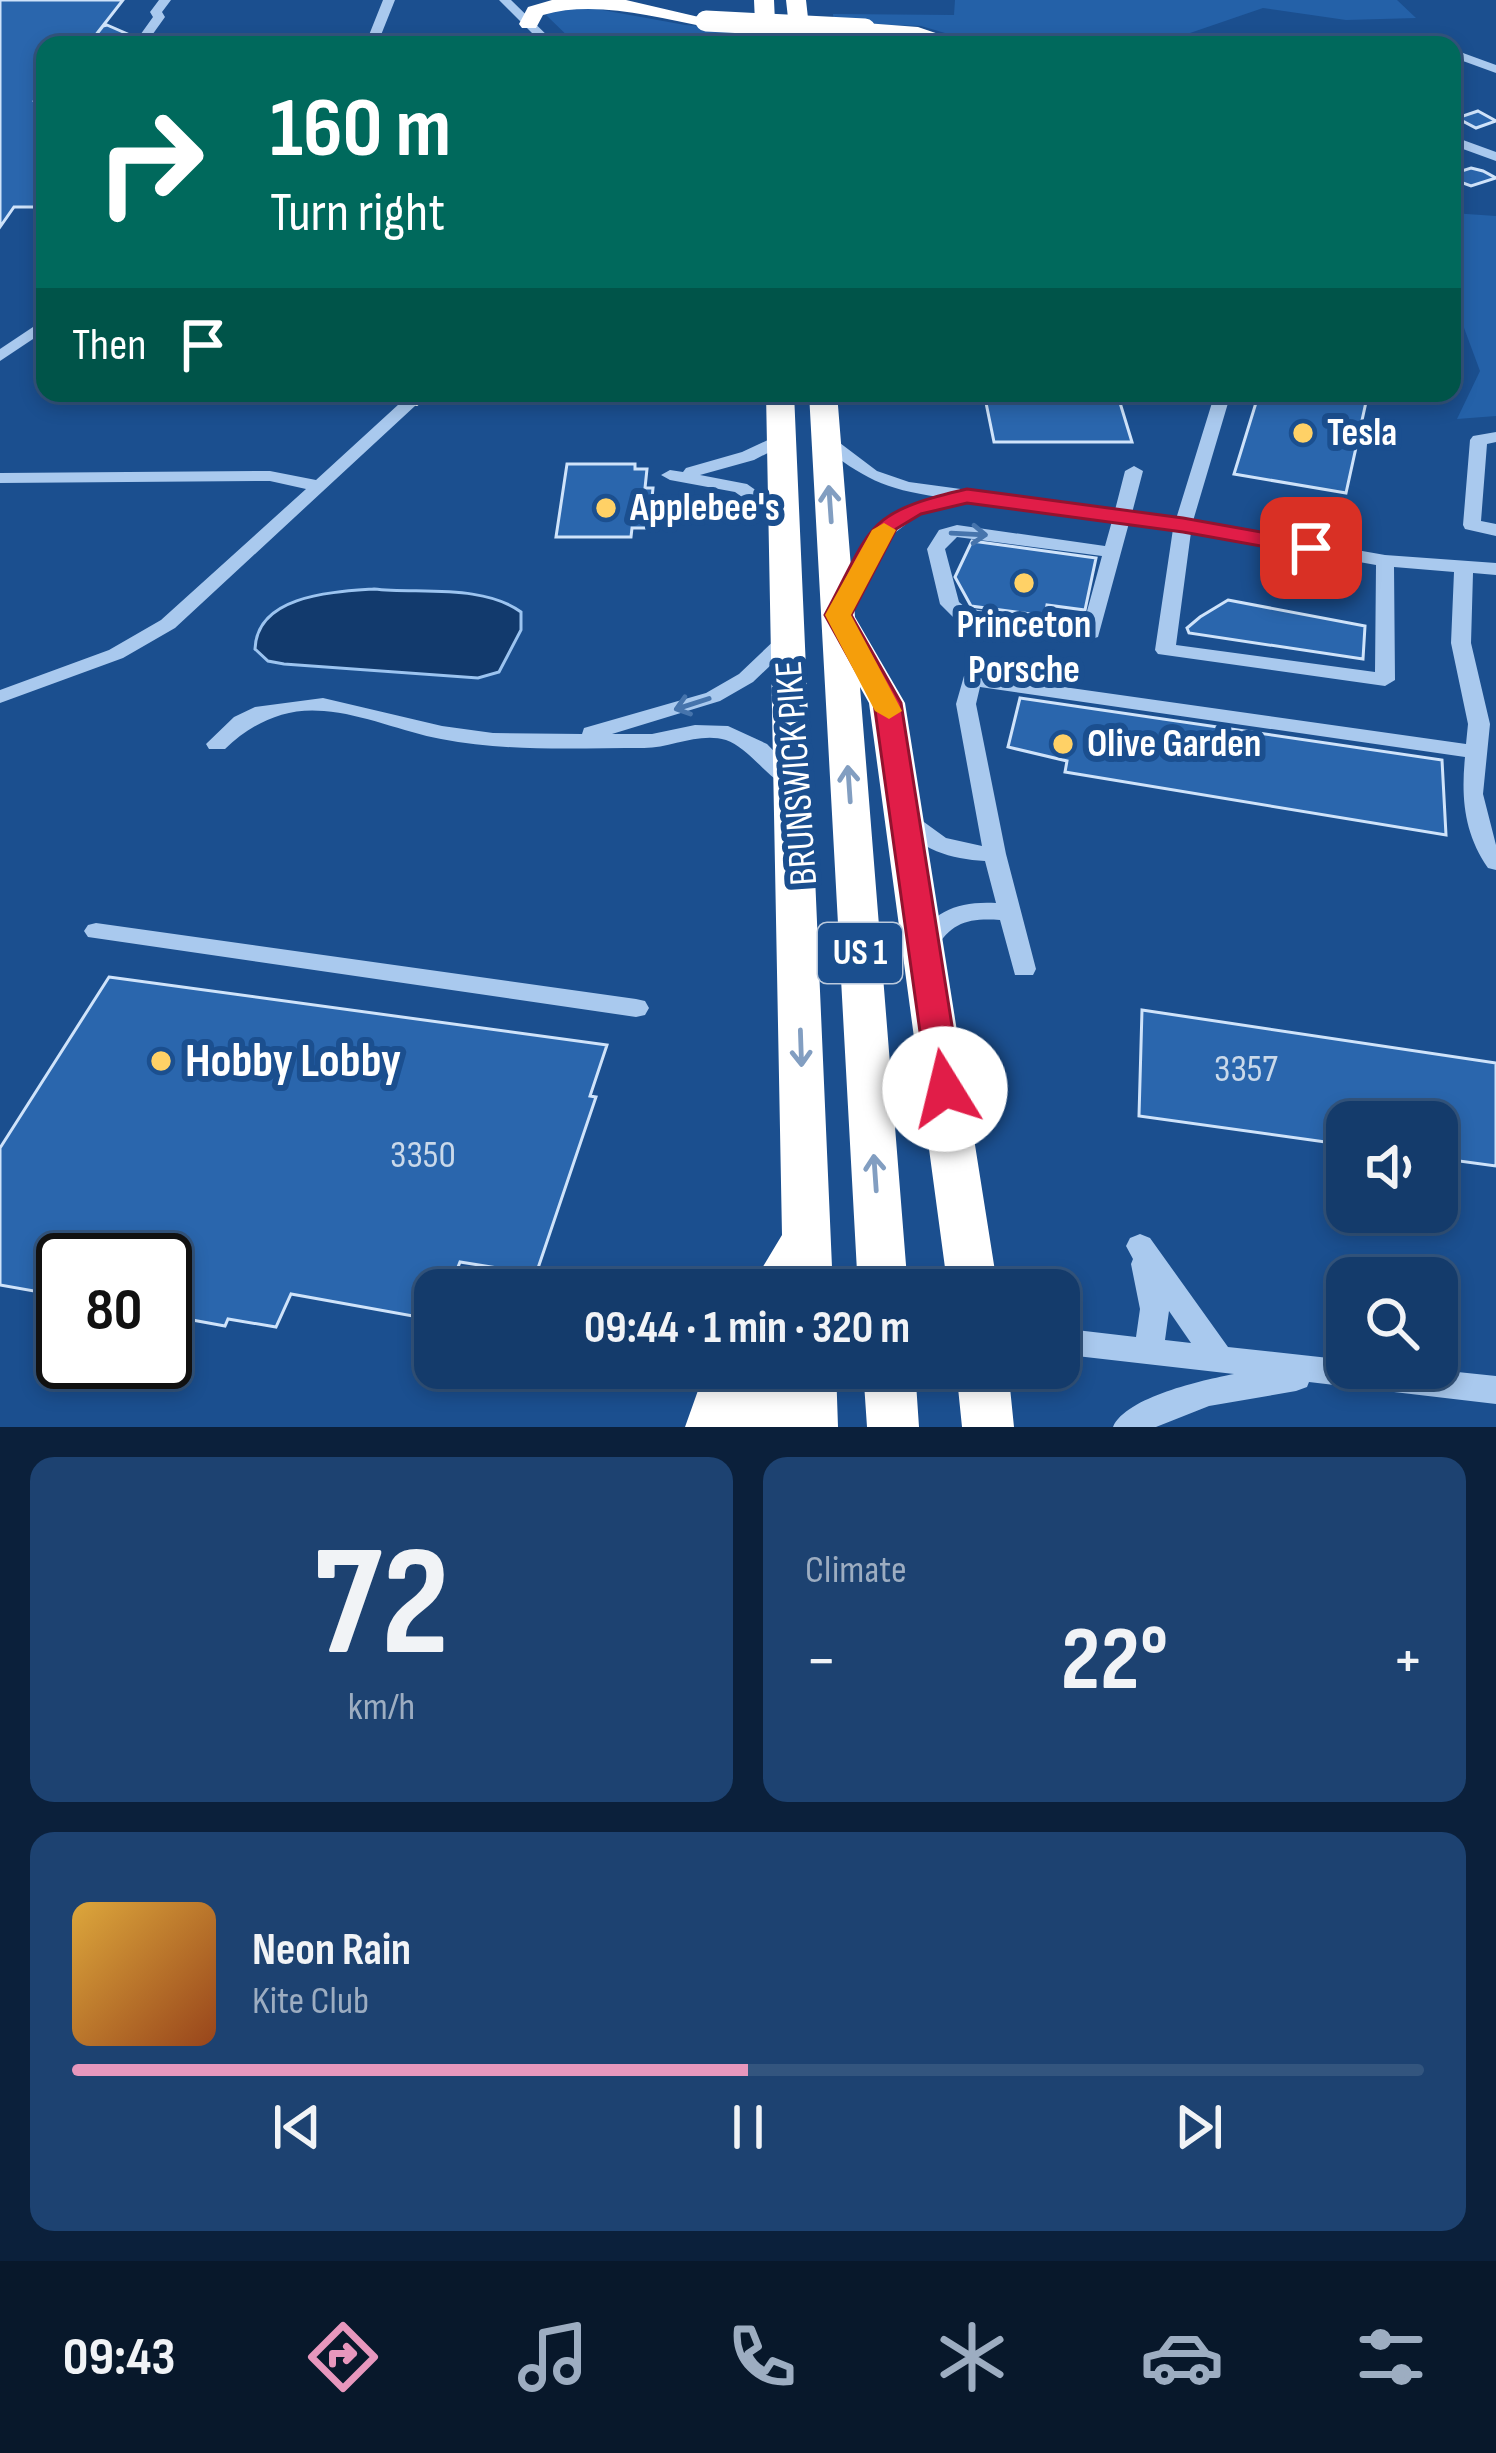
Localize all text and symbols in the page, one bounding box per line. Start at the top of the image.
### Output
text: 160 m [270,79,451,180]
icon: right [72,84,228,240]
text: Turn right [270,181,445,246]
icon: arrive [170,312,236,378]
text: Then [72,318,146,373]
place label: Tesla [1327,410,1397,457]
marker: Tesla [1290,420,1316,446]
place label: Applebee's [629,485,780,532]
one-way arrow [819,485,842,524]
marker: Applebee's [593,495,619,521]
pin [1260,497,1362,599]
icon: arrive [1278,515,1344,581]
one-way arrow [948,523,987,546]
marker: Princeton Porsche [1011,570,1037,596]
place label: Princeton Porsche [957,602,1091,694]
street label: BRUNSWICK PIKE [766,659,828,887]
one-way arrow [674,694,712,716]
place label: Olive Garden [1087,721,1261,768]
marker: Olive Garden [1050,731,1076,757]
one-way arrow [837,765,860,804]
road number: US 1 [818,923,902,983]
position arrow [882,1026,1008,1152]
one-way arrow [789,1028,812,1067]
place label: Hobby Lobby [185,1033,401,1090]
house number: 3357 [1214,1046,1278,1093]
marker: Hobby Lobby [148,1048,174,1074]
map controls [1326,1101,1458,1389]
button: sound [1326,1101,1458,1233]
house number: 3350 [390,1132,456,1179]
one-way arrow [864,1154,887,1193]
speed limit sign: 80 [36,1233,192,1389]
button: search [1326,1257,1458,1389]
text: 09:44 · 1 min · 320 m [584,1301,910,1356]
text: 72 [314,1512,449,1699]
text: Climate [805,1547,907,1594]
text: 22° [1061,1607,1168,1715]
text: − [805,1622,837,1701]
text: + [1392,1622,1424,1701]
text: km/h [348,1684,415,1731]
text: Neon Rain [252,1923,411,1978]
text: Kite Club [252,1978,369,2025]
icon: previous [264,2094,330,2160]
icon: pause [715,2094,781,2160]
icon: next [1166,2094,1232,2160]
icon: directions [301,2315,385,2399]
icon: music [511,2315,595,2399]
icon: phone [720,2315,804,2399]
icon: climate [930,2315,1014,2399]
icon: car [1140,2315,1224,2399]
icon: filters [1349,2315,1433,2399]
text: 09:43 [63,2325,176,2390]

